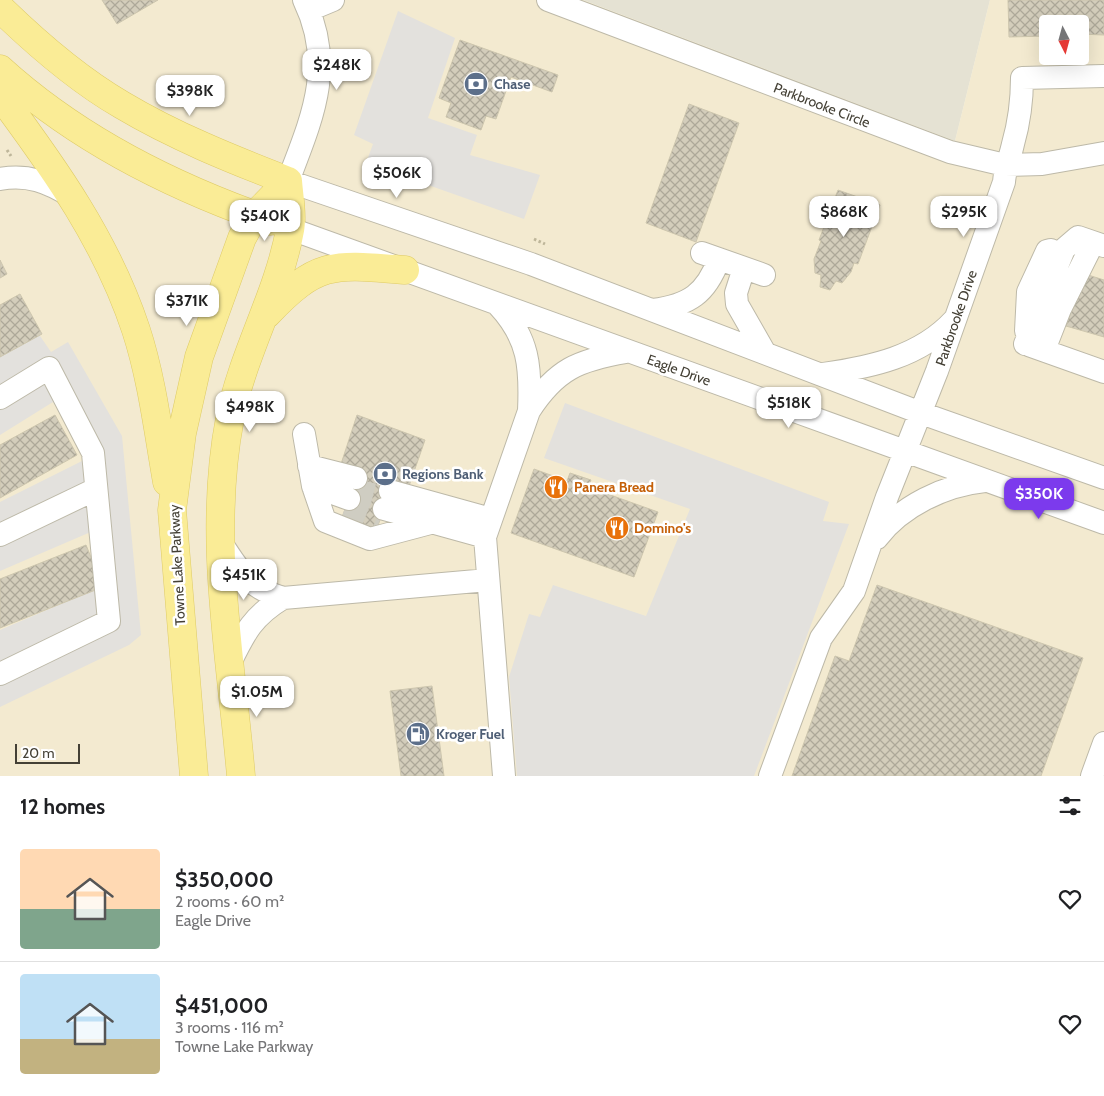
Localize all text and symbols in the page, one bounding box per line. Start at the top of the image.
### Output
north arrow [1039,15,1089,65]
map controls [1039,15,1089,65]
pin: $248K [302,48,372,91]
text: $248K [313,55,361,74]
bank icon: Chase [463,71,489,97]
pin: $398K [155,74,225,117]
place label: Chase [494,75,530,93]
street label: Parkbrooke Circle [771,78,873,132]
text: $398K [167,81,213,100]
pin: $506K [362,156,432,199]
text: $506K [373,163,421,182]
pin: $868K [809,196,879,238]
pin: $295K [929,196,999,238]
pin: $540K [230,200,300,242]
text: $868K [820,202,868,221]
text: $295K [941,202,987,221]
text: $540K [240,206,290,225]
street label: Parkbrooke Drive [931,268,981,368]
pin: $371K [152,284,222,327]
text: $371K [166,291,208,310]
street label: Eagle Drive [645,350,713,390]
pin: $518K [754,386,824,429]
pin: $498K [215,390,285,433]
text: $518K [767,393,811,412]
text: $498K [226,397,274,416]
bank icon: Regions Bank [372,461,398,487]
place label: Regions Bank [402,465,484,483]
restaurant icon: Panera Bread [543,474,569,500]
place label: Panera Bread [574,478,654,496]
pin: $350K [1004,478,1074,520]
text: $350K [1015,484,1063,503]
street label: Towne Lake Parkway [165,504,189,626]
restaurant icon: Domino's [604,515,630,541]
place label: Domino's [634,519,691,537]
pin: $451K [209,558,279,601]
text: $451K [222,565,266,584]
pin: $1.05M [216,676,298,718]
text: $1.05M [231,682,283,701]
fuel station icon: Kroger Fuel [405,721,431,747]
place label: Kroger Fuel [436,725,505,743]
scale bar [15,741,80,764]
text: 20 m [22,744,55,762]
icon: filters [1056,792,1084,820]
text: 12 homes [20,794,105,819]
text: $350,000 [175,867,274,892]
icon: home [60,869,120,929]
icon: heart [1056,885,1084,913]
text: 2 rooms · 60 m² [175,892,284,911]
text: Eagle Drive [175,911,251,930]
text: $451,000 [175,993,268,1018]
icon: home [60,994,120,1054]
icon: heart [1056,1010,1084,1038]
text: 3 rooms · 116 m² [175,1018,284,1037]
text: Towne Lake Parkway [175,1037,313,1056]

